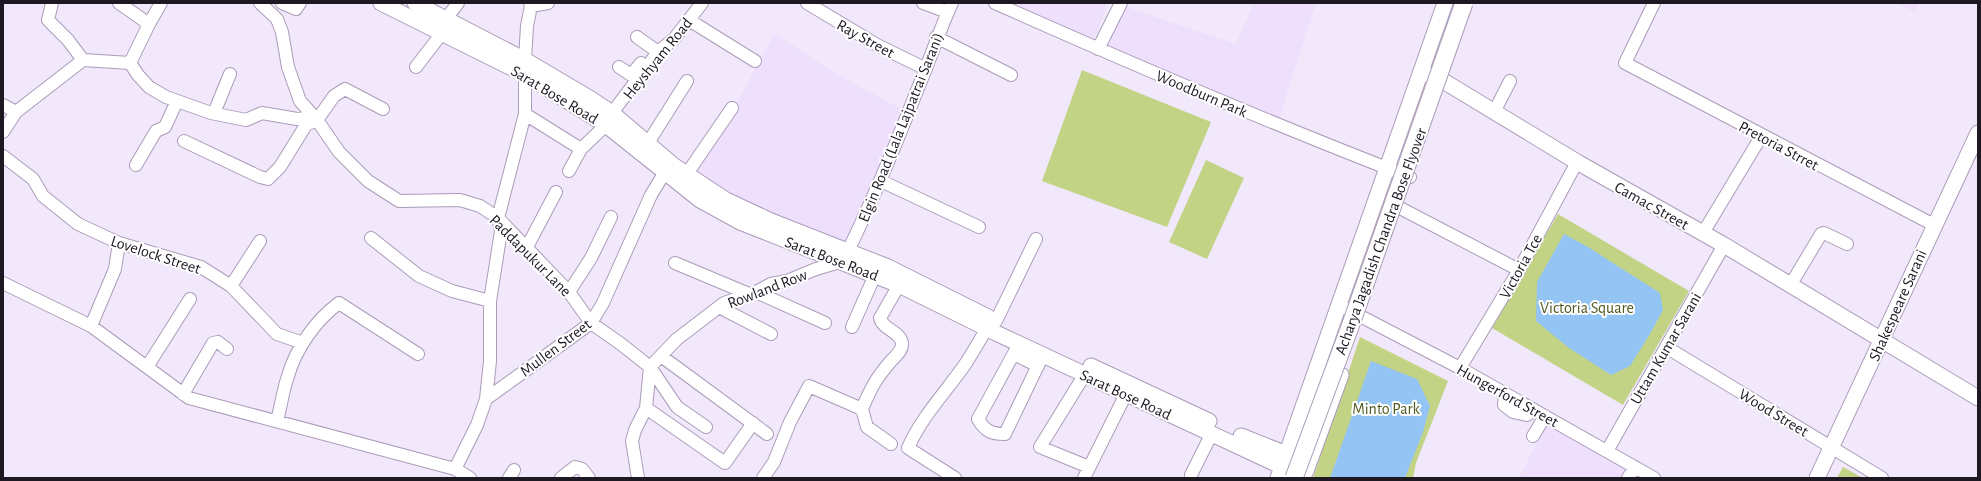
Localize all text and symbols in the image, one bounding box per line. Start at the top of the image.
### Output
street label: Heyshyam Road [620,15,696,103]
street label: Ray Street [834,17,897,62]
street label: Elgin Road (Lala Lajpatrai Sarani) [856,30,947,225]
street label: Sarat Bose Road [508,63,601,127]
street label: Woodburn Park [1154,68,1250,121]
street label: Pretoria Strret [1736,118,1821,174]
street label: Acharya Jagadish Chandra Bose Flyover [1332,125,1431,357]
street label: Camac Street [1612,179,1691,233]
street label: Paddapukur Lane [486,212,574,300]
street label: Victoria Tce [1497,232,1545,301]
street label: Lovelock Street [109,233,203,277]
street label: Sarat Bose Road [783,234,881,284]
street label: Shakespeare Sarani [1866,247,1930,364]
street label: Rowland Row [725,266,810,311]
street label: Uttam Kumar Sarani [1627,290,1704,407]
park label: Victoria Square [1540,300,1634,316]
street label: Mullen Street [517,316,594,380]
street label: Hungerford Street [1454,361,1561,430]
street label: Sarat Bose Road [1077,367,1174,423]
street label: Wood Street [1736,386,1811,440]
park label: Minto Park [1352,401,1421,417]

